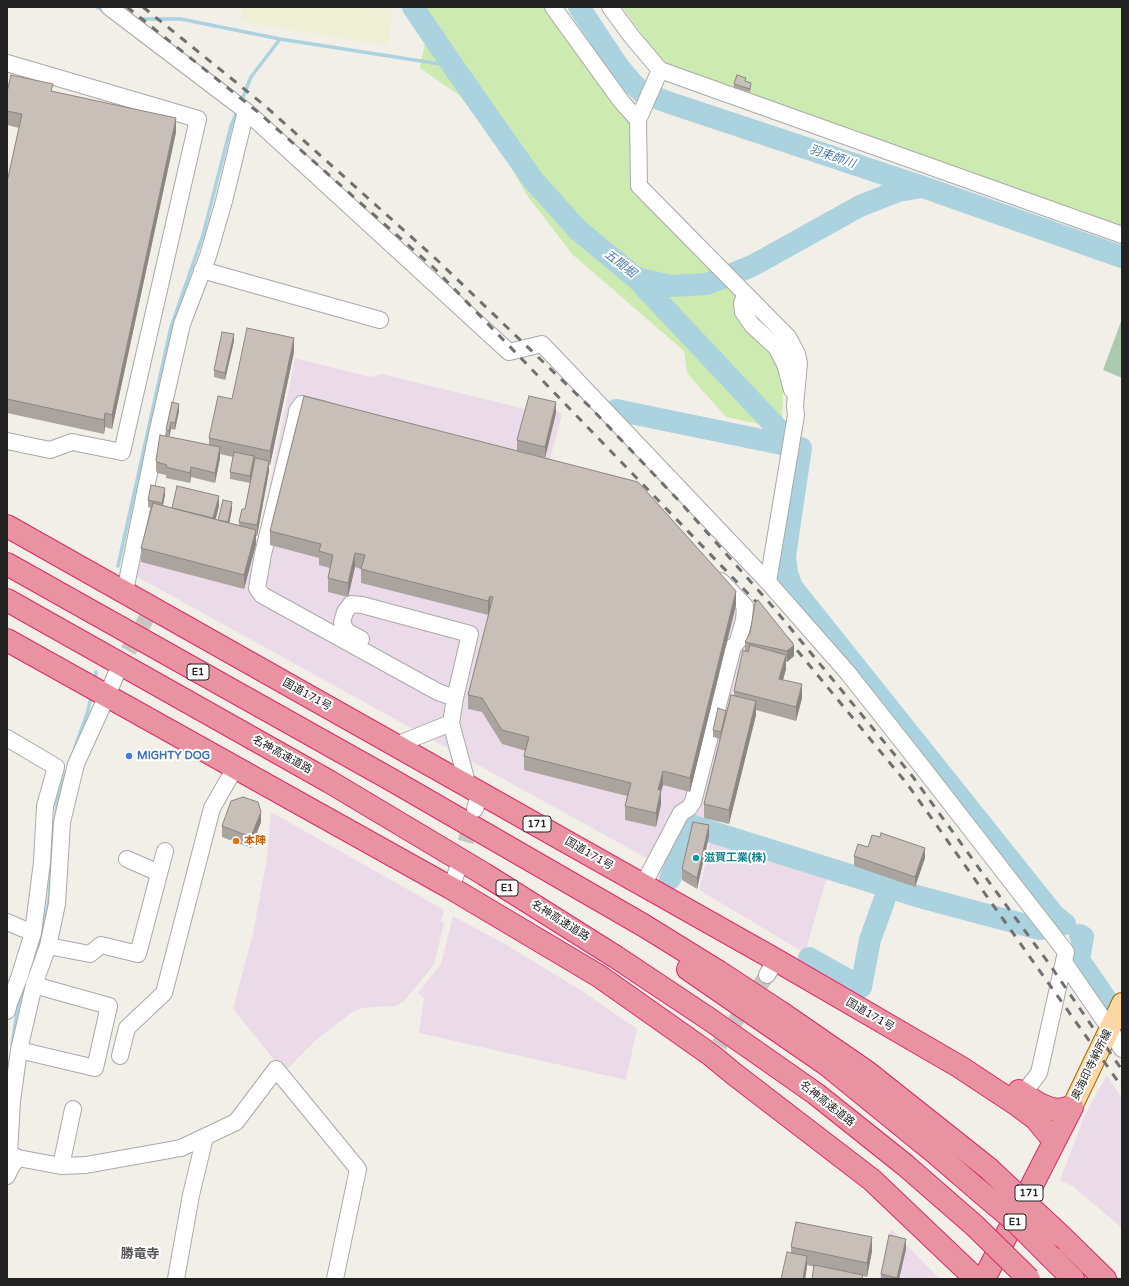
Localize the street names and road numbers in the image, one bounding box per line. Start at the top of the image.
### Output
road number: E1 [187,664,209,680]
street label: 国道171号 [280,676,334,714]
street label: 名神高速道路 [250,733,314,777]
road number: 171 [523,816,551,832]
street label: 国道171号 [562,835,616,873]
road number: E1 [496,880,518,896]
street label: 名神高速道路 [529,898,591,944]
street label: 国道171号 [843,996,897,1034]
street label: 奥海印寺納所線 [1069,1028,1115,1102]
street label: 名神高速道路 [797,1078,857,1130]
road number: 171 [1015,1185,1043,1201]
road number: E1 [1004,1214,1026,1230]

